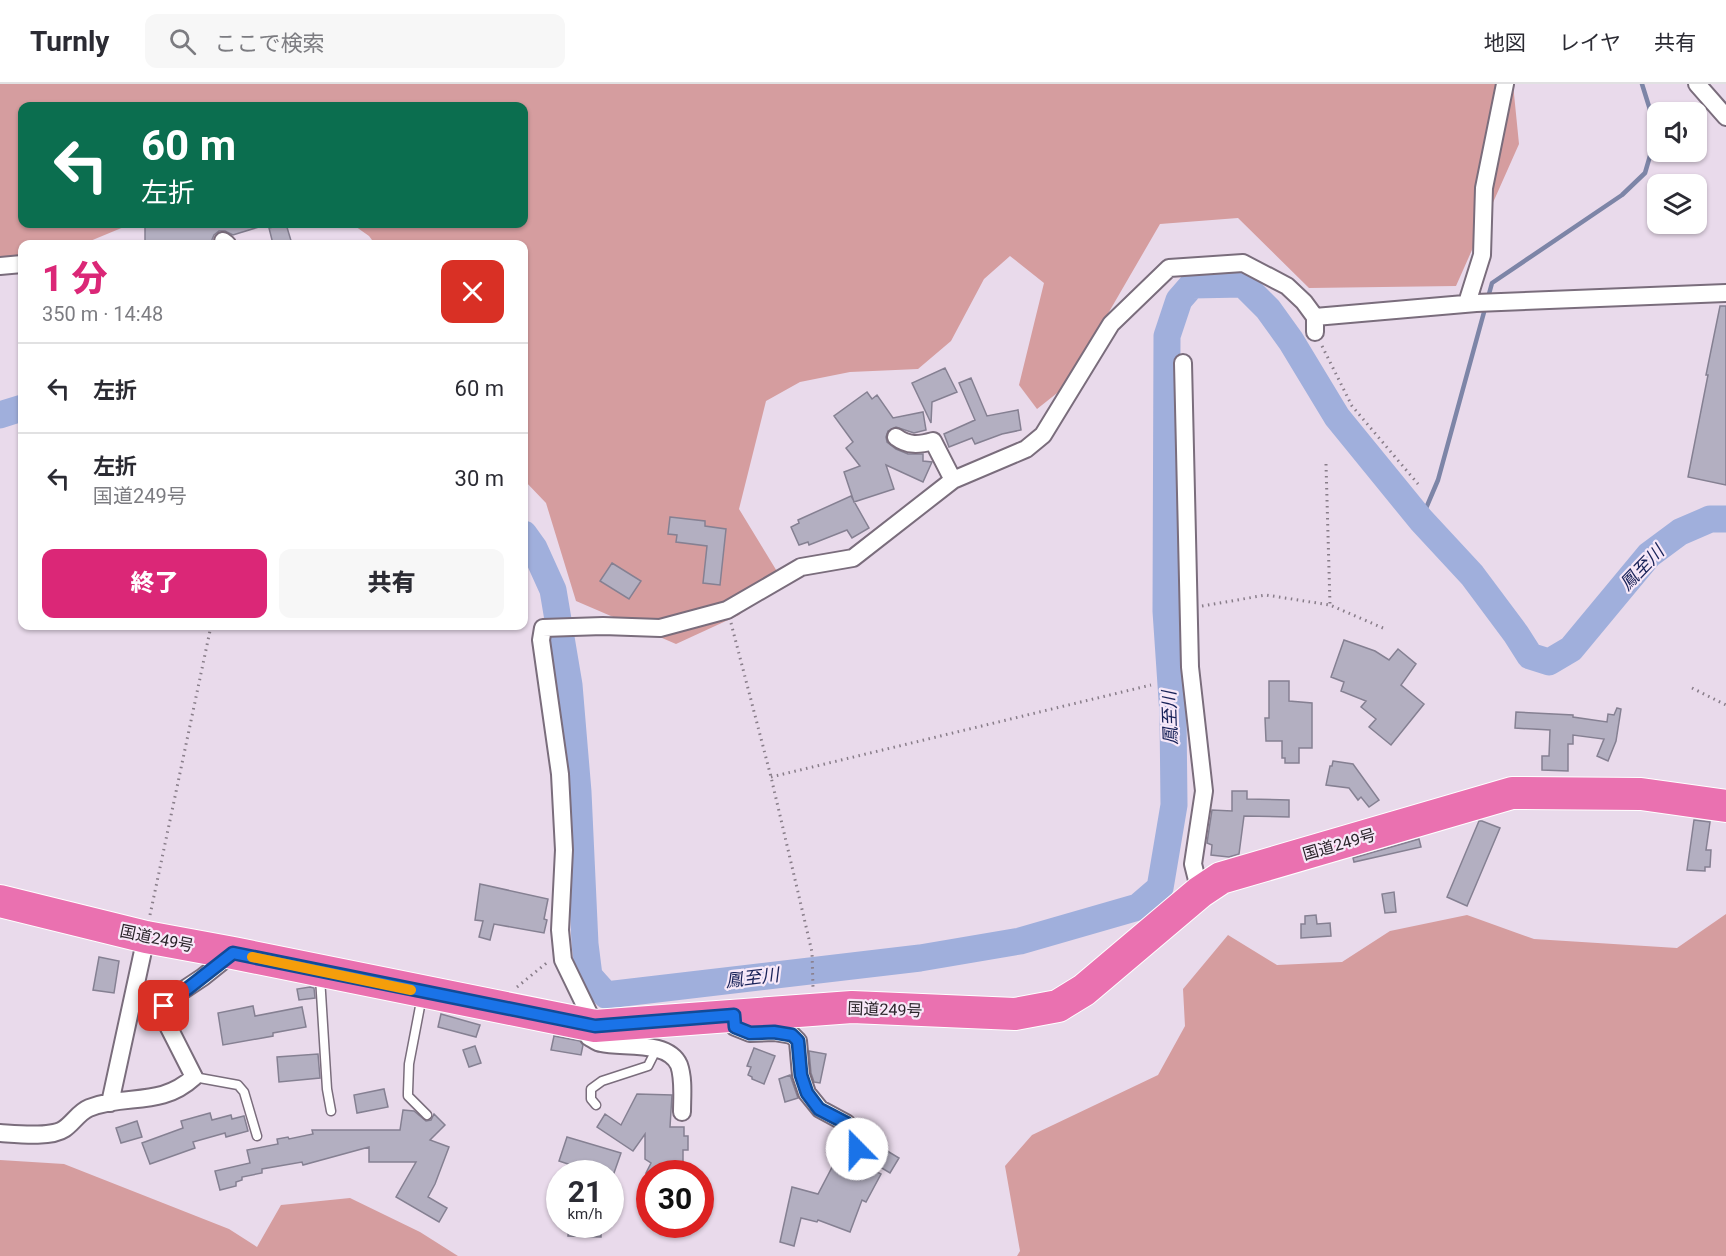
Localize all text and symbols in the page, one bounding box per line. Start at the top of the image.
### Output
search box [145,14,565,68]
text: Turnly [30,25,109,58]
icon: search [166,25,199,58]
text: ここで検索 [214,31,324,56]
text: 地図 [1484,31,1526,55]
text: レイヤ [1559,31,1621,55]
text: 共有 [1654,31,1696,55]
map controls [1647,102,1707,234]
button: sound [1647,102,1707,162]
text: 60 m [141,121,236,170]
icon: left [42,126,120,204]
button: layers [1647,174,1707,234]
text: 左折 [141,177,195,209]
text: 1 分 [42,258,108,300]
button: close [441,260,504,323]
text: 350 m · 14:48 [42,302,163,326]
icon: left [42,372,75,405]
text: 60 m [455,376,504,401]
text: 左折 [93,378,137,403]
text: 左折 [93,454,137,479]
icon: left [42,462,75,495]
text: 30 m [455,466,504,491]
text: 国道249号 [93,484,187,508]
water label: 鳳至川 [1615,539,1669,594]
button: 終了 [42,549,267,618]
button: 共有 [279,549,504,618]
water label: 鳳至川 [1158,689,1181,745]
street label: 国道249号 [1300,825,1378,864]
street label: 国道249号 [118,921,196,956]
water label: 鳳至川 [724,964,782,991]
pin [138,980,189,1031]
icon: arrive [147,989,180,1022]
street label: 国道249号 [847,999,923,1020]
position arrow [825,1117,889,1181]
speed limit sign: 30 [636,1160,714,1238]
text: 21 [568,1174,602,1209]
text: km/h [567,1205,603,1223]

